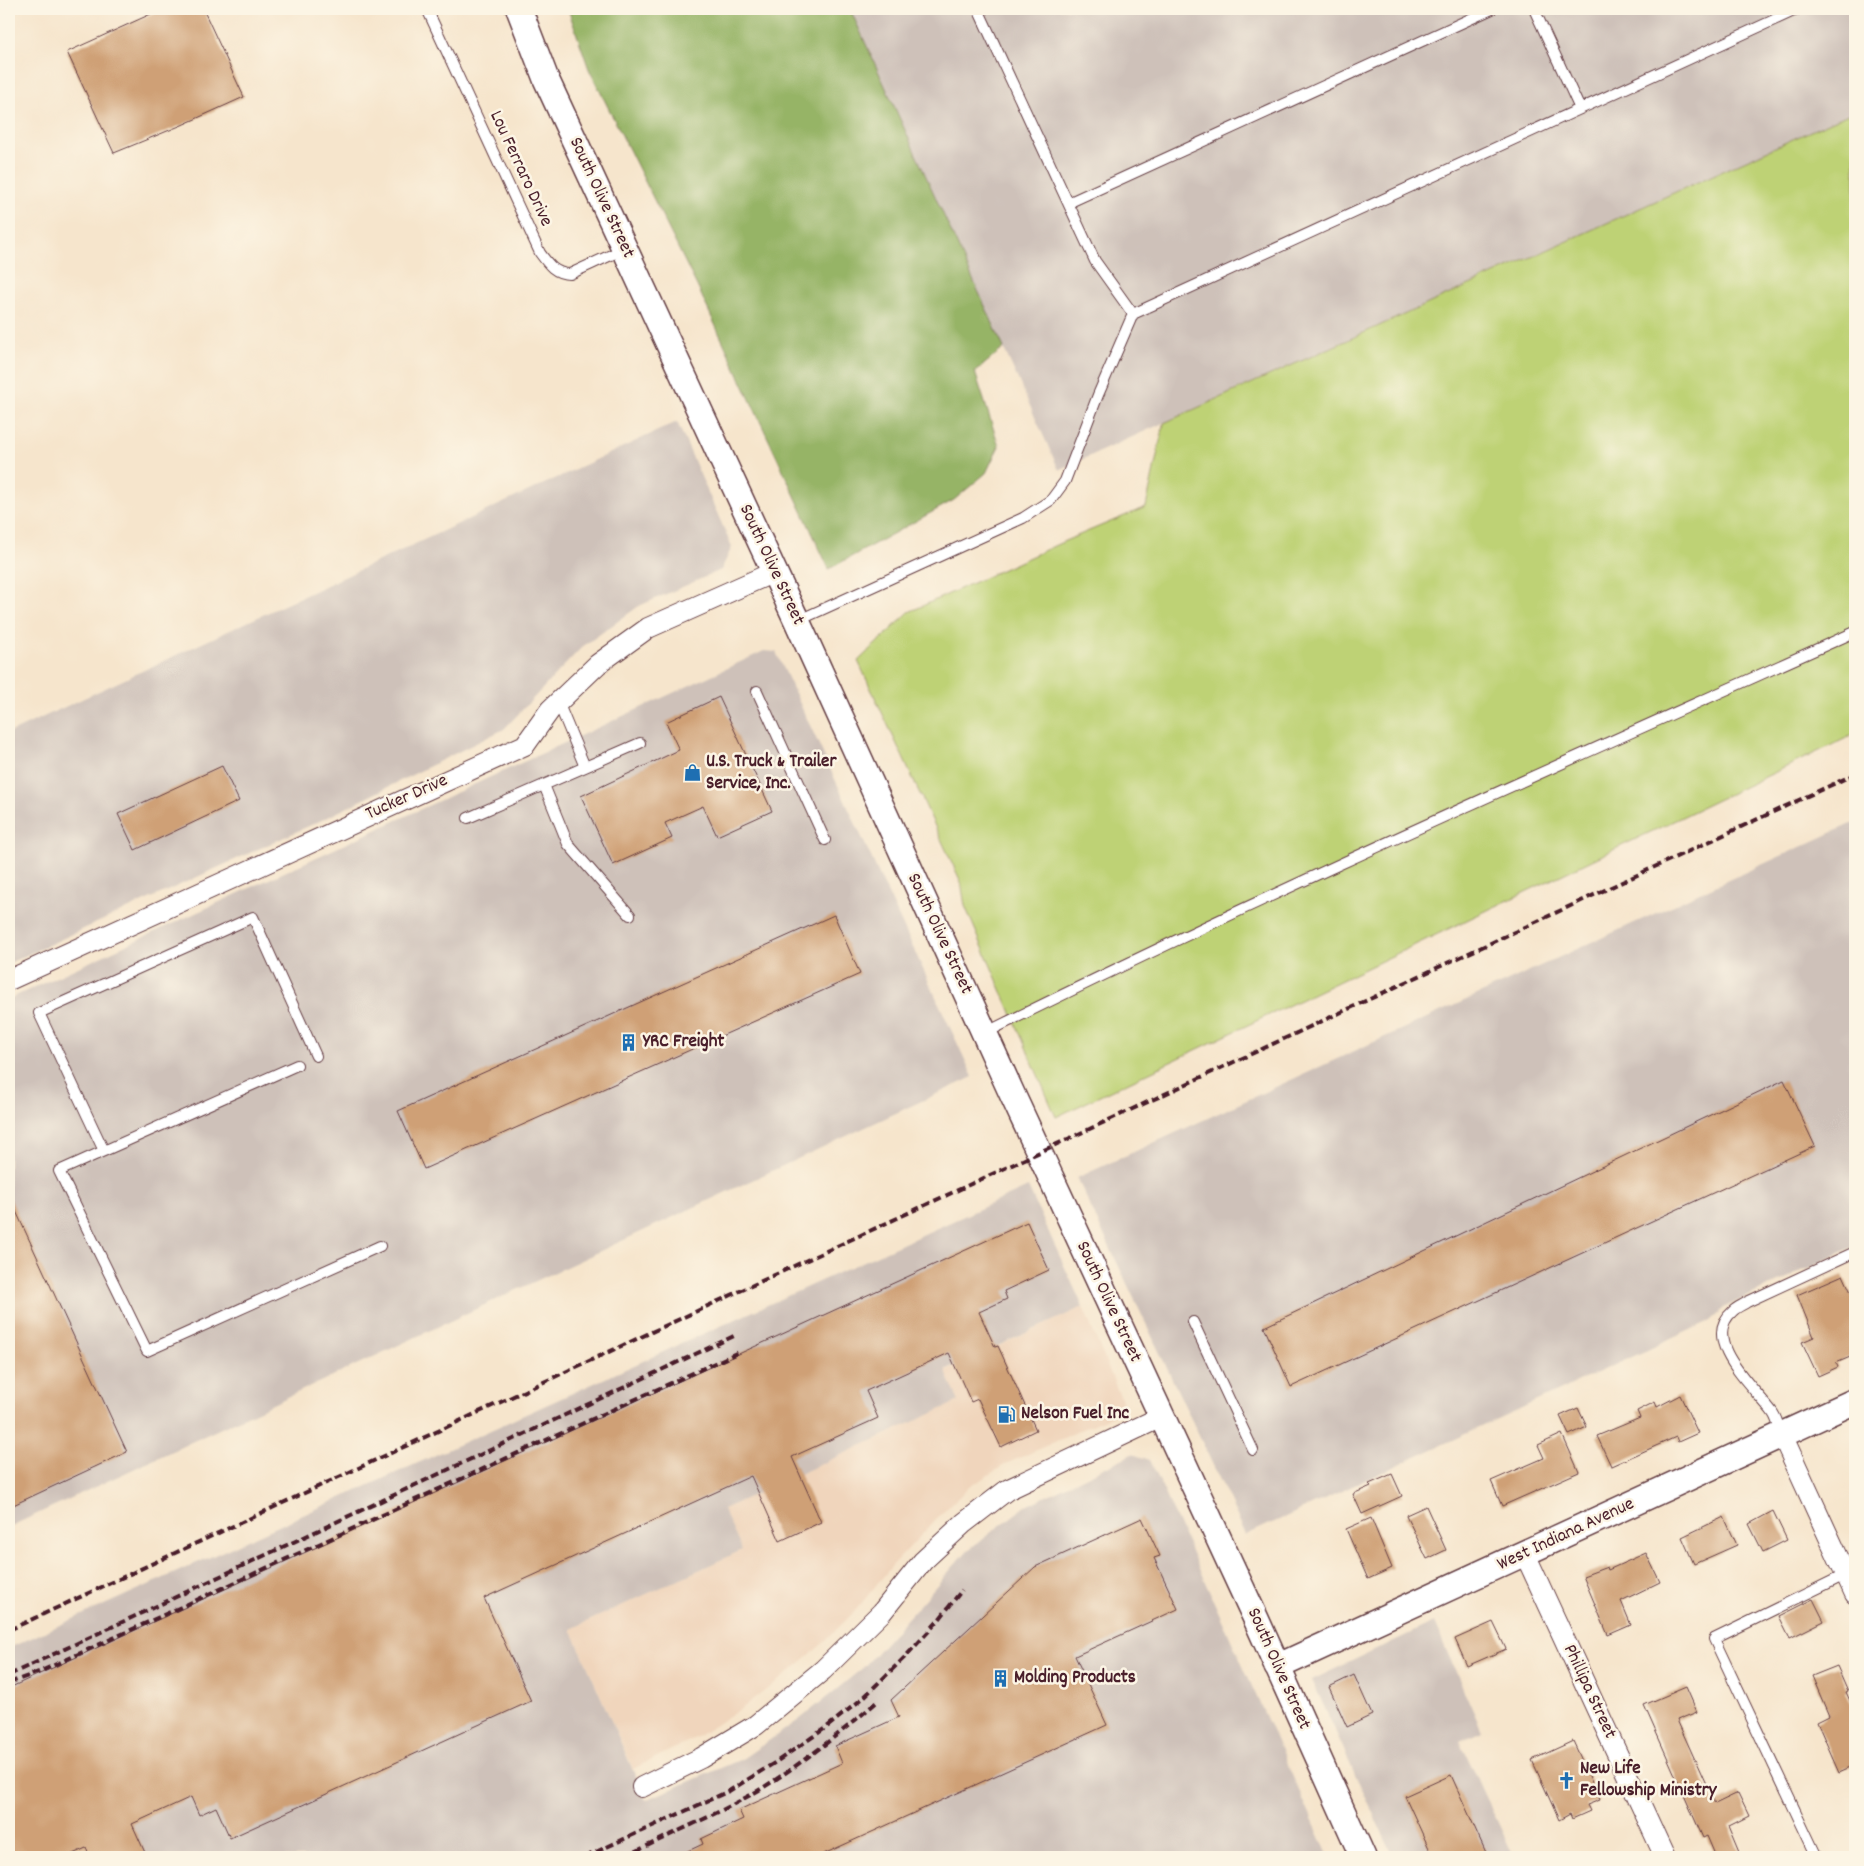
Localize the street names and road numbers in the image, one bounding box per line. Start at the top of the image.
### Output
street label: Lou Ferraro Drive [481,107,559,231]
street label: South Olive Street [561,133,641,263]
street label: South Olive Street [731,500,811,630]
street label: Tucker Drive [361,768,453,828]
street label: South Olive Street [899,869,979,999]
street label: South Olive Street [1068,1237,1148,1367]
street label: West Indiana Avenue [1493,1491,1639,1579]
street label: South Olive Street [1239,1604,1317,1734]
street label: Phillipa Street [1555,1640,1623,1744]

